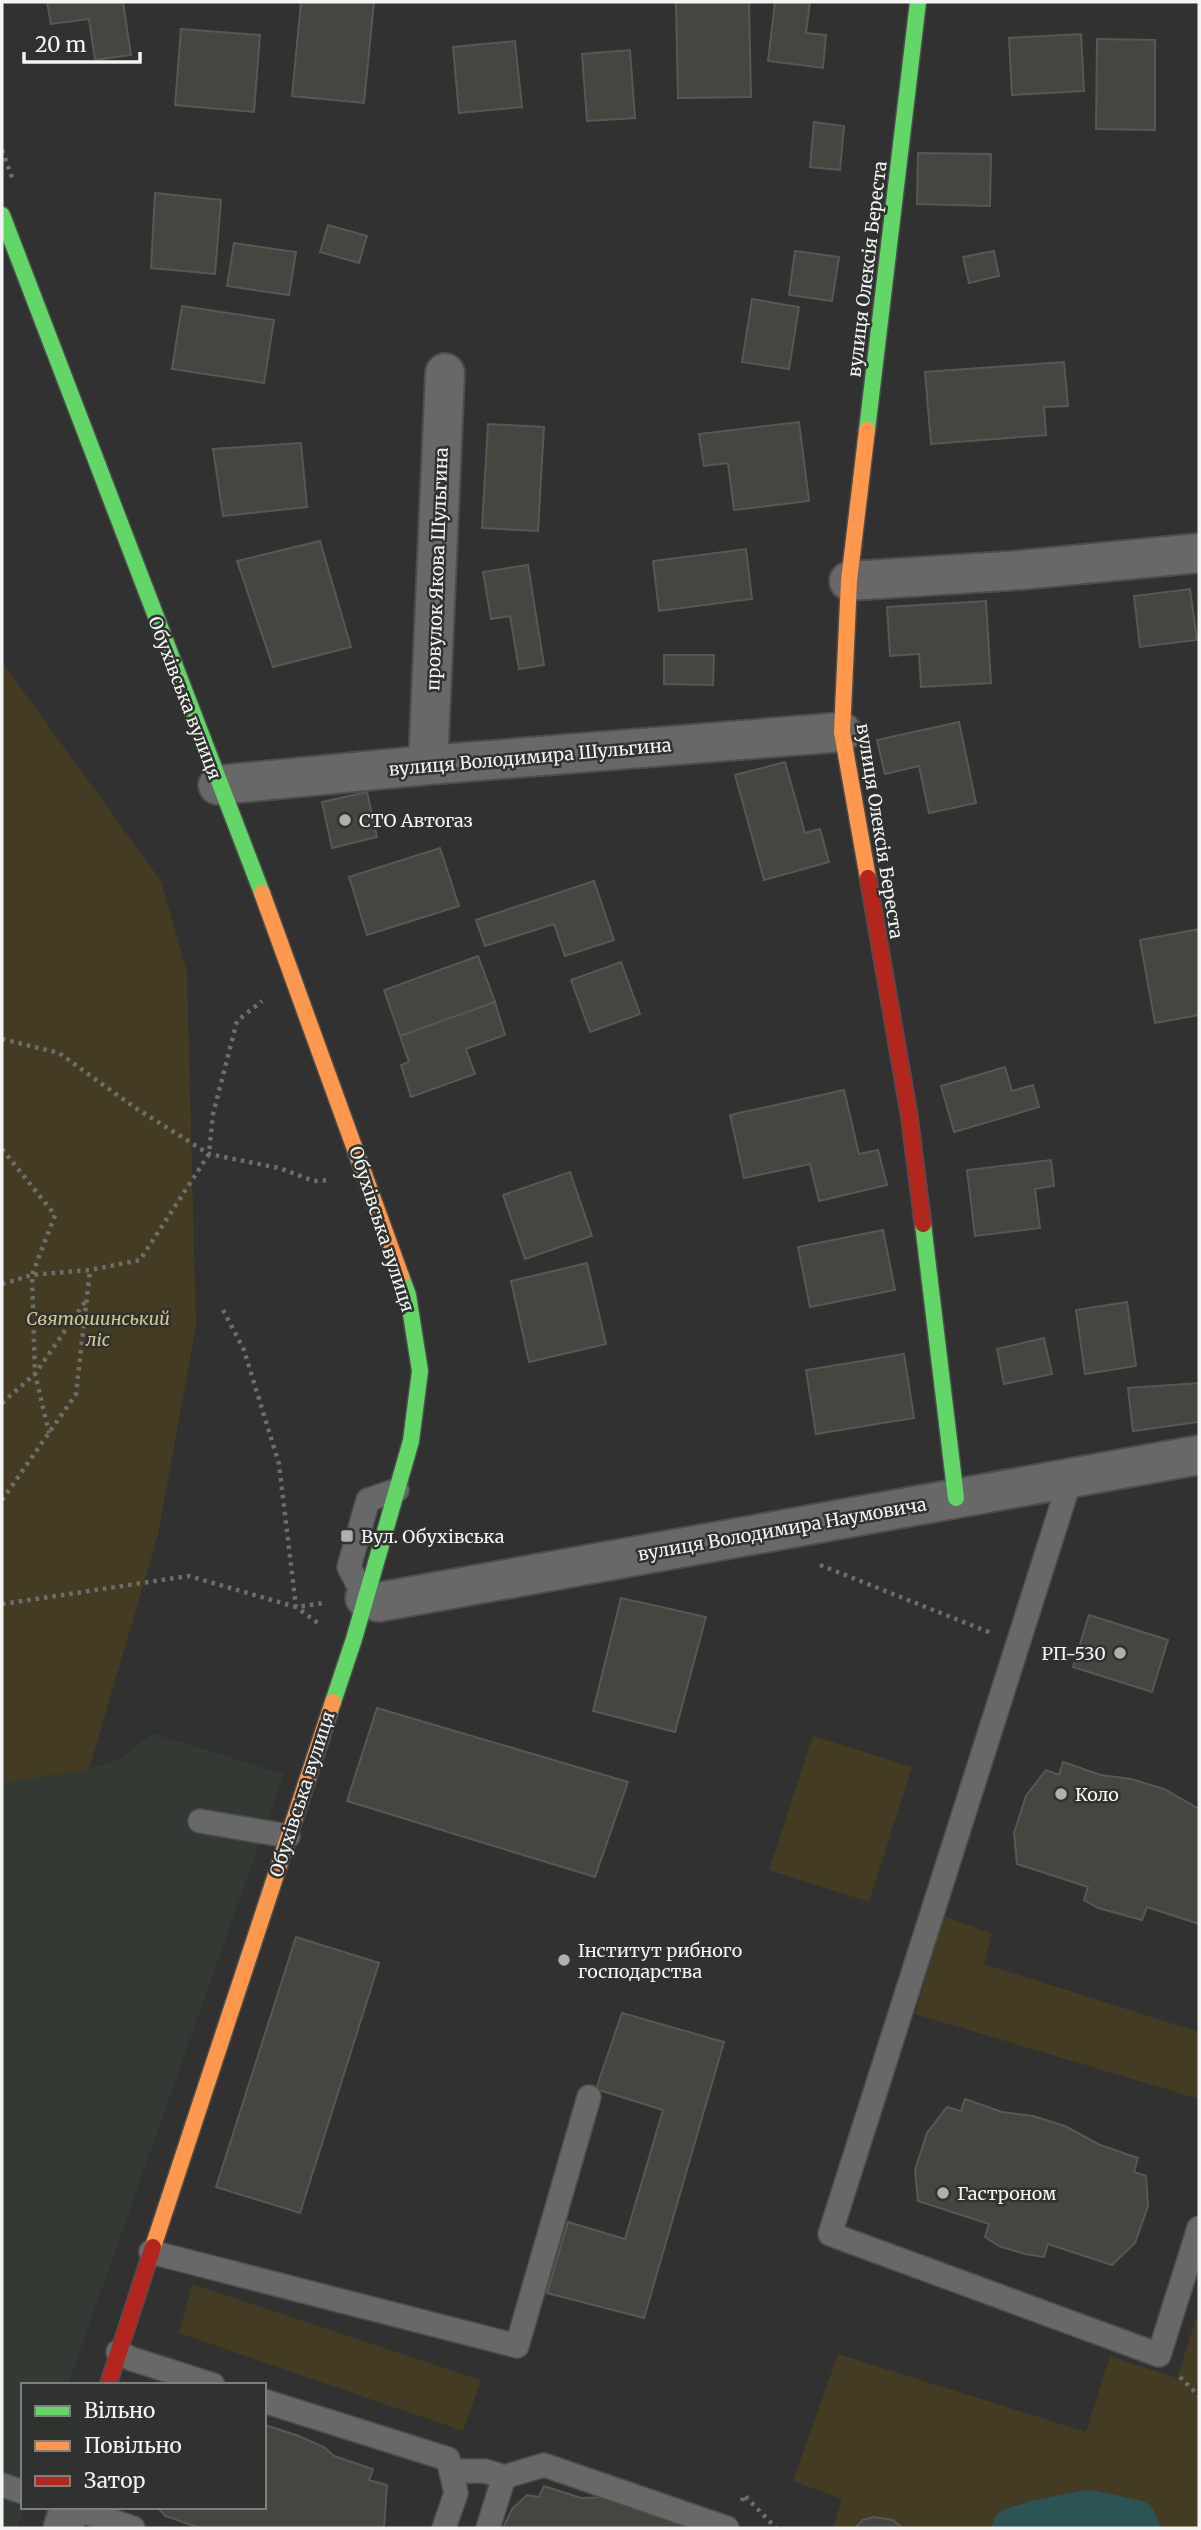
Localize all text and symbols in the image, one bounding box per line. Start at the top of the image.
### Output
scale bar [24,21,140,65]
text: 20 m [35,31,87,58]
street label: вулиця Олексія Береста [842,159,892,378]
street label: провулок Якова Шульгина [421,447,453,691]
street label: Обухівська вулиця [143,613,227,783]
street label: вулиця Олексія Береста [852,722,908,941]
street label: вулиця Володимира Шульгина [388,733,673,781]
place label: СТО Автогаз [359,809,473,832]
marker: СТО Автогаз [337,812,353,828]
street label: Обухівська вулиця [344,1143,420,1315]
park label: Святошинський ліс [26,1307,170,1351]
street label: вулиця Володимира Наумовича [636,1492,928,1566]
place label: Вул. Обухівська [361,1525,505,1548]
marker: Вул. Обухівська [339,1528,355,1544]
place label: РП-530 [1042,1642,1106,1665]
marker: РП-530 [1112,1645,1128,1661]
street label: Обухівська вулиця [264,1708,340,1880]
place label: Коло [1075,1783,1119,1806]
marker: Коло [1053,1786,1069,1802]
place label: Інститут рибного господарства [578,1939,742,1983]
marker: Інститут рибного господарства [556,1952,572,1968]
place label: Гастроном [957,2182,1057,2205]
marker: Гастроном [935,2185,951,2201]
legend [21,2383,266,2509]
text: Вільно [84,2397,155,2424]
text: Повільно [84,2432,182,2459]
text: Затор [84,2467,146,2494]

